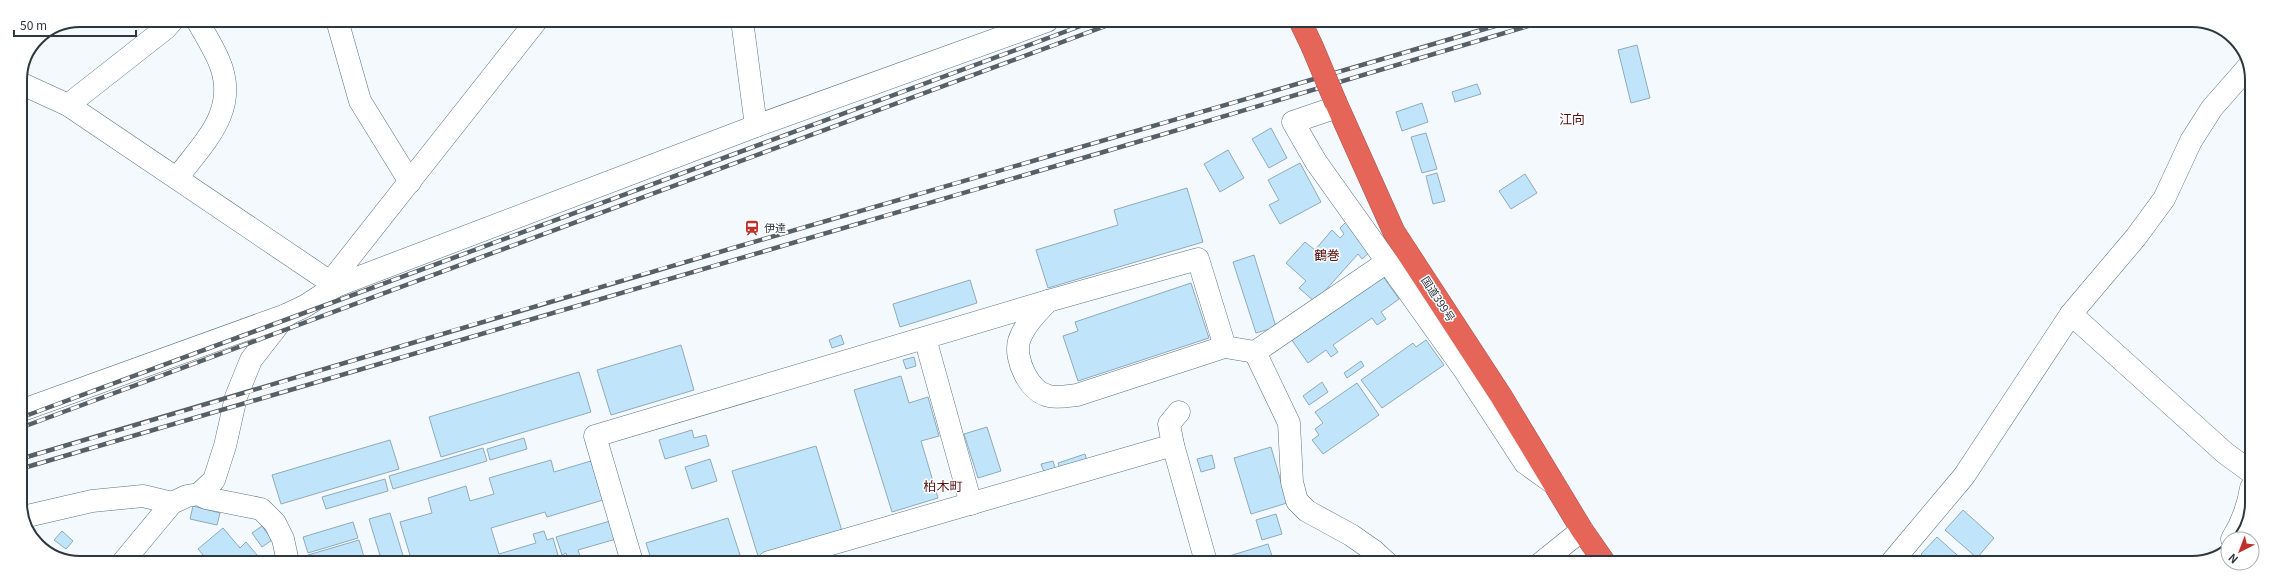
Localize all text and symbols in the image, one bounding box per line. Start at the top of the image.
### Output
scale bar [14,12,136,38]
text: 50 m [20,16,47,33]
district label: 江向 [1559,109,1585,128]
station icon: 伊達 [743,219,761,237]
place label: 伊達 [764,219,786,235]
district label: 鶴巻 [1314,245,1340,264]
street label: 国道399号 [1418,273,1460,324]
district label: 柏木町 [923,476,963,495]
north arrow [2220,531,2260,571]
text: N [2224,550,2241,568]

